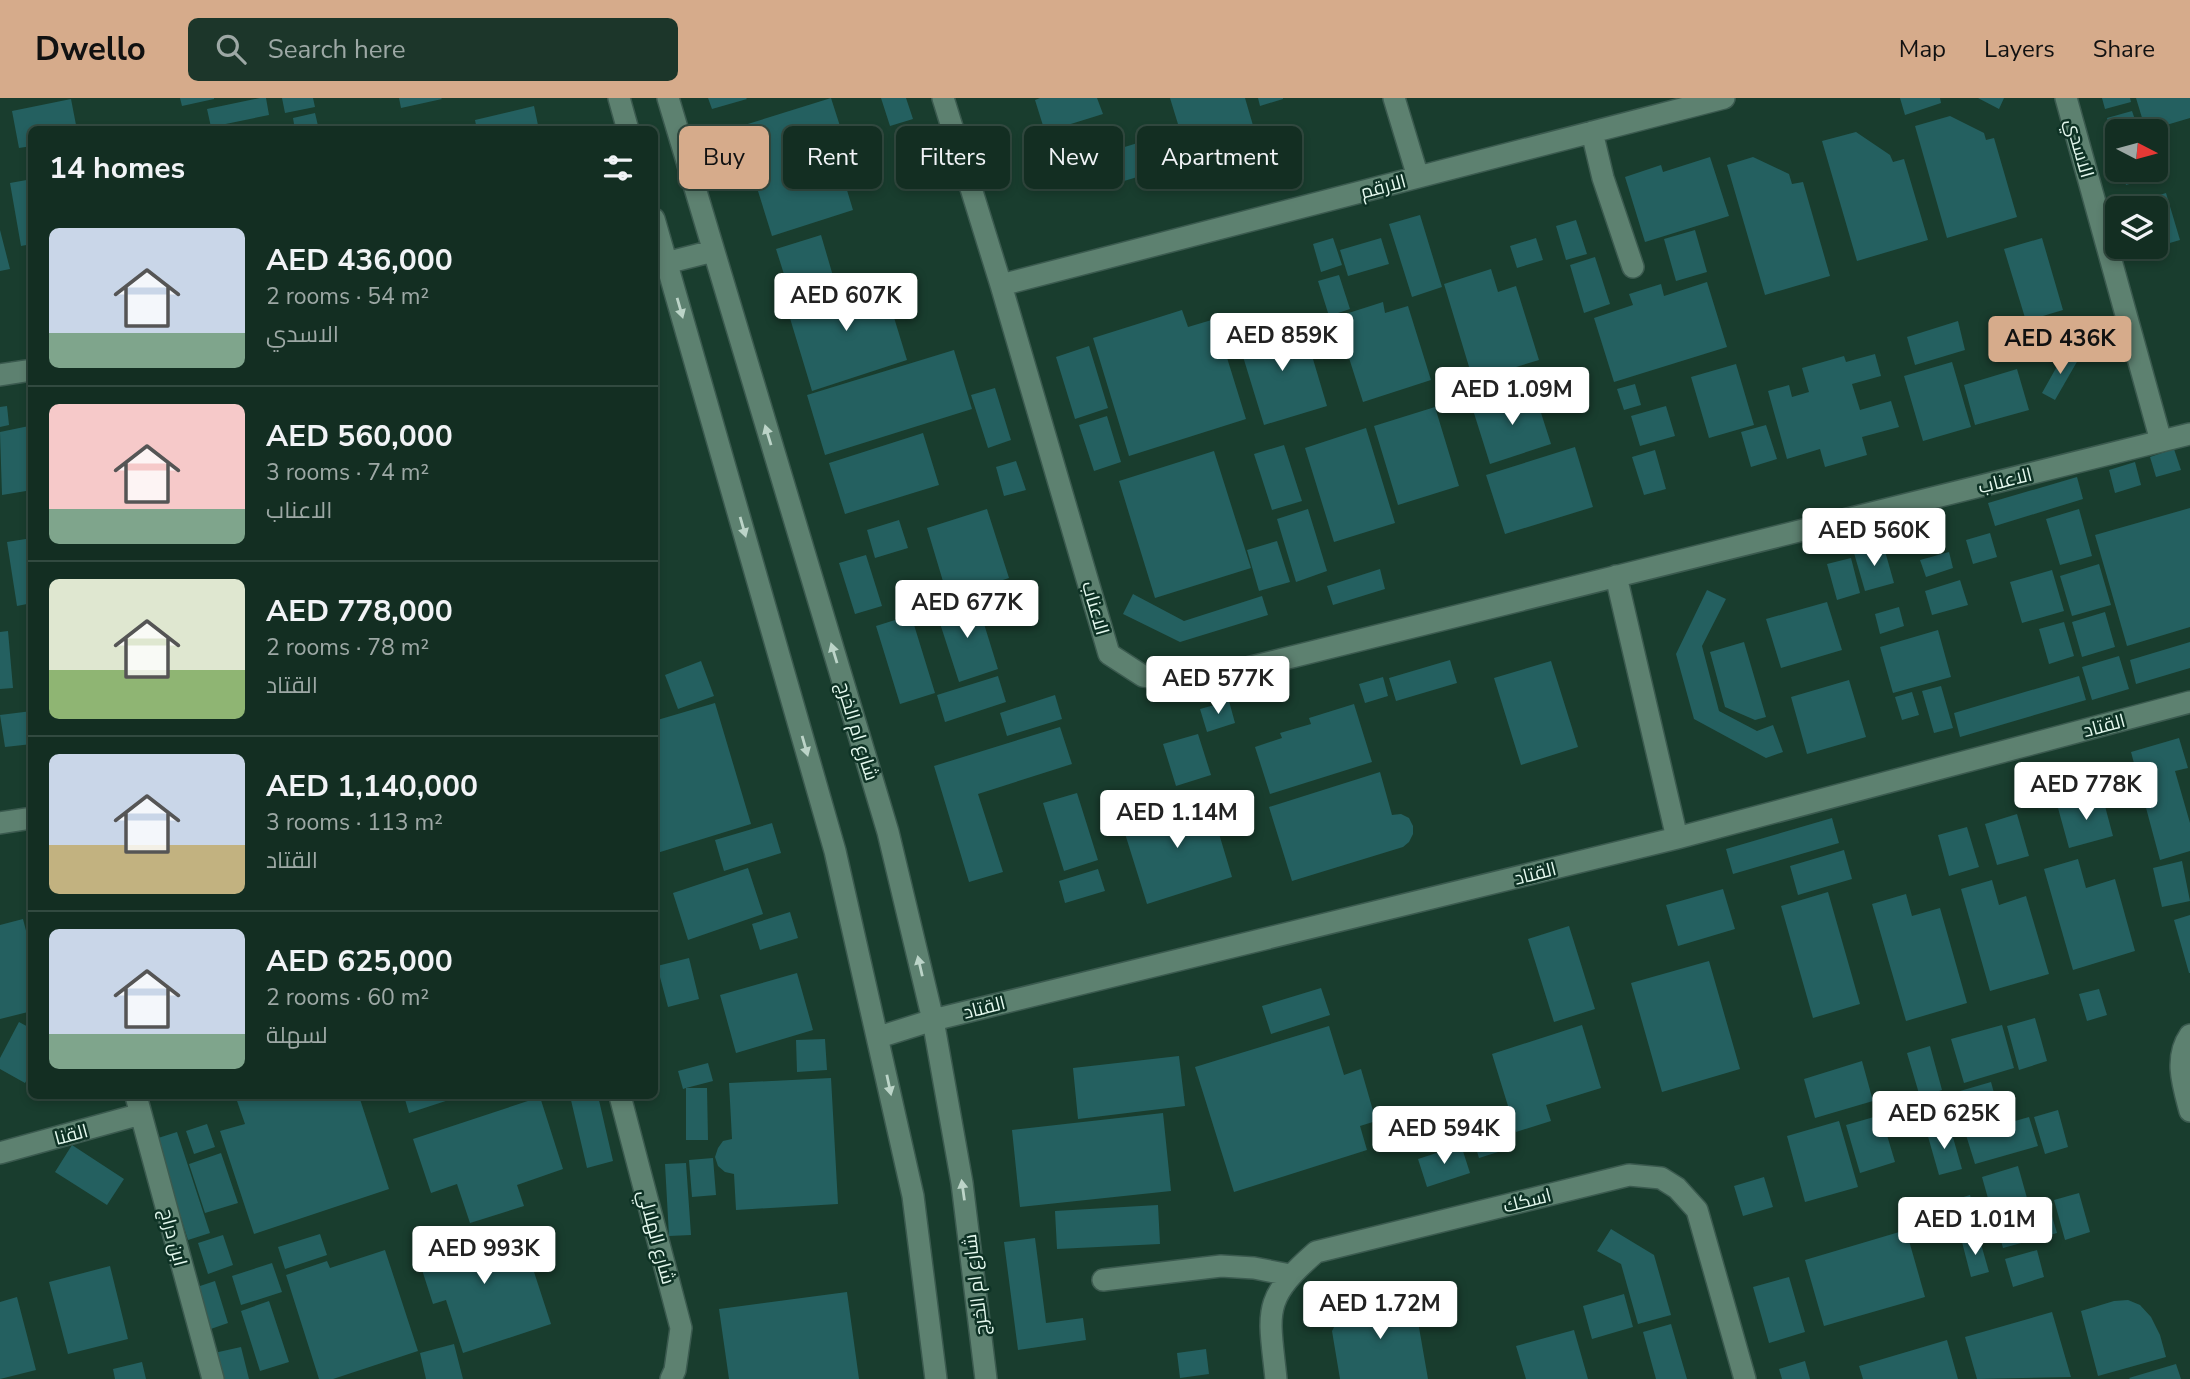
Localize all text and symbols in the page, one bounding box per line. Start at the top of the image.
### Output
search box [188,18,678,81]
text: Dwello [35,27,146,72]
icon: search [212,30,250,68]
text: Search here [268,32,406,67]
text: Map [1899,33,1946,65]
text: Layers [1984,33,2055,65]
text: Share [2093,33,2155,65]
street label: الاسدي [2057,116,2100,181]
north arrow [2105,119,2168,182]
map controls [2105,119,2168,259]
chip: Buy [679,126,769,189]
chip: Rent [783,126,882,189]
chip: Filters [896,126,1010,189]
chip: New [1024,126,1123,189]
chip: Apartment [1137,126,1302,189]
text: 14 homes [49,148,185,189]
icon: filters [599,149,637,187]
street label: الارقم [1357,168,1409,206]
button: layers [2105,196,2168,259]
text: AED 436,000 [266,240,453,281]
icon: home [105,256,189,340]
pin: AED 607K [774,274,918,333]
text: AED 607K [790,280,902,311]
text: 2 rooms · 54 m² [266,281,429,312]
one-way arrow [676,298,686,319]
pin: AED 859K [1210,314,1354,373]
pin: AED 436K [1988,316,2132,376]
text: الاسدي [266,319,339,350]
text: AED 859K [1226,320,1338,351]
text: AED 436K [2004,323,2116,354]
pin: AED 1.09M [1432,368,1592,427]
text: AED 1.09M [1451,374,1573,405]
text: AED 560,000 [266,416,453,457]
one-way arrow [763,424,773,445]
icon: home [105,432,189,516]
text: 3 rooms · 74 m² [266,457,429,488]
street label: الاعناب [1976,462,2035,500]
text: الاعناب [266,495,332,526]
pin: AED 560K [1802,508,1946,568]
text: AED 560K [1818,515,1930,546]
one-way arrow [738,517,748,538]
street label: الاعناب [1075,578,1115,638]
pin: AED 677K [895,580,1039,640]
text: AED 677K [911,587,1023,618]
text: AED 778,000 [266,591,453,632]
icon: home [105,607,189,691]
text: 2 rooms · 78 m² [266,632,429,663]
one-way arrow [829,642,839,663]
pin: AED 577K [1146,656,1290,716]
text: AED 577K [1162,663,1274,694]
text: القتاد [266,670,318,701]
street label: شارع ام الخرج [830,679,884,784]
street label: القتاد [2080,708,2128,744]
one-way arrow [801,736,811,757]
pin: AED 778K [2014,762,2158,822]
text: AED 1,140,000 [266,766,478,807]
text: AED 778K [2030,769,2142,800]
icon: home [105,782,189,866]
pin: AED 1.14M [1097,790,1257,850]
text: AED 1.14M [1116,797,1238,828]
text: 3 rooms · 113 m² [266,807,443,838]
text: القتاد [266,845,318,876]
street label: القتاد [1511,856,1559,892]
text: AED 625,000 [266,941,453,982]
one-way arrow [914,955,925,977]
icon: home [105,957,189,1041]
text: 2 rooms · 60 m² [266,982,429,1013]
street label: القتاد [960,990,1008,1026]
text: لسهلة [266,1020,328,1051]
one-way arrow [884,1074,895,1096]
pin: AED 625K [1872,1091,2016,1151]
text: AED 625K [1888,1098,2000,1129]
pin: AED 594K [1372,1107,1516,1166]
text: AED 594K [1388,1113,1500,1144]
street label: القنا [52,1118,91,1152]
one-way arrow [957,1179,968,1201]
street label: اسكك [1500,1182,1554,1219]
street label: شارع الهلالي [630,1187,681,1288]
pin: AED 1.01M [1895,1198,2055,1257]
text: AED 1.01M [1914,1204,2036,1235]
street label: ابن دراج [153,1206,193,1269]
pin: AED 993K [412,1226,556,1286]
text: AED 993K [428,1233,540,1264]
street label: شارع ام الخرج [957,1233,995,1337]
pin: AED 1.72M [1300,1282,1460,1341]
text: AED 1.72M [1319,1288,1441,1319]

